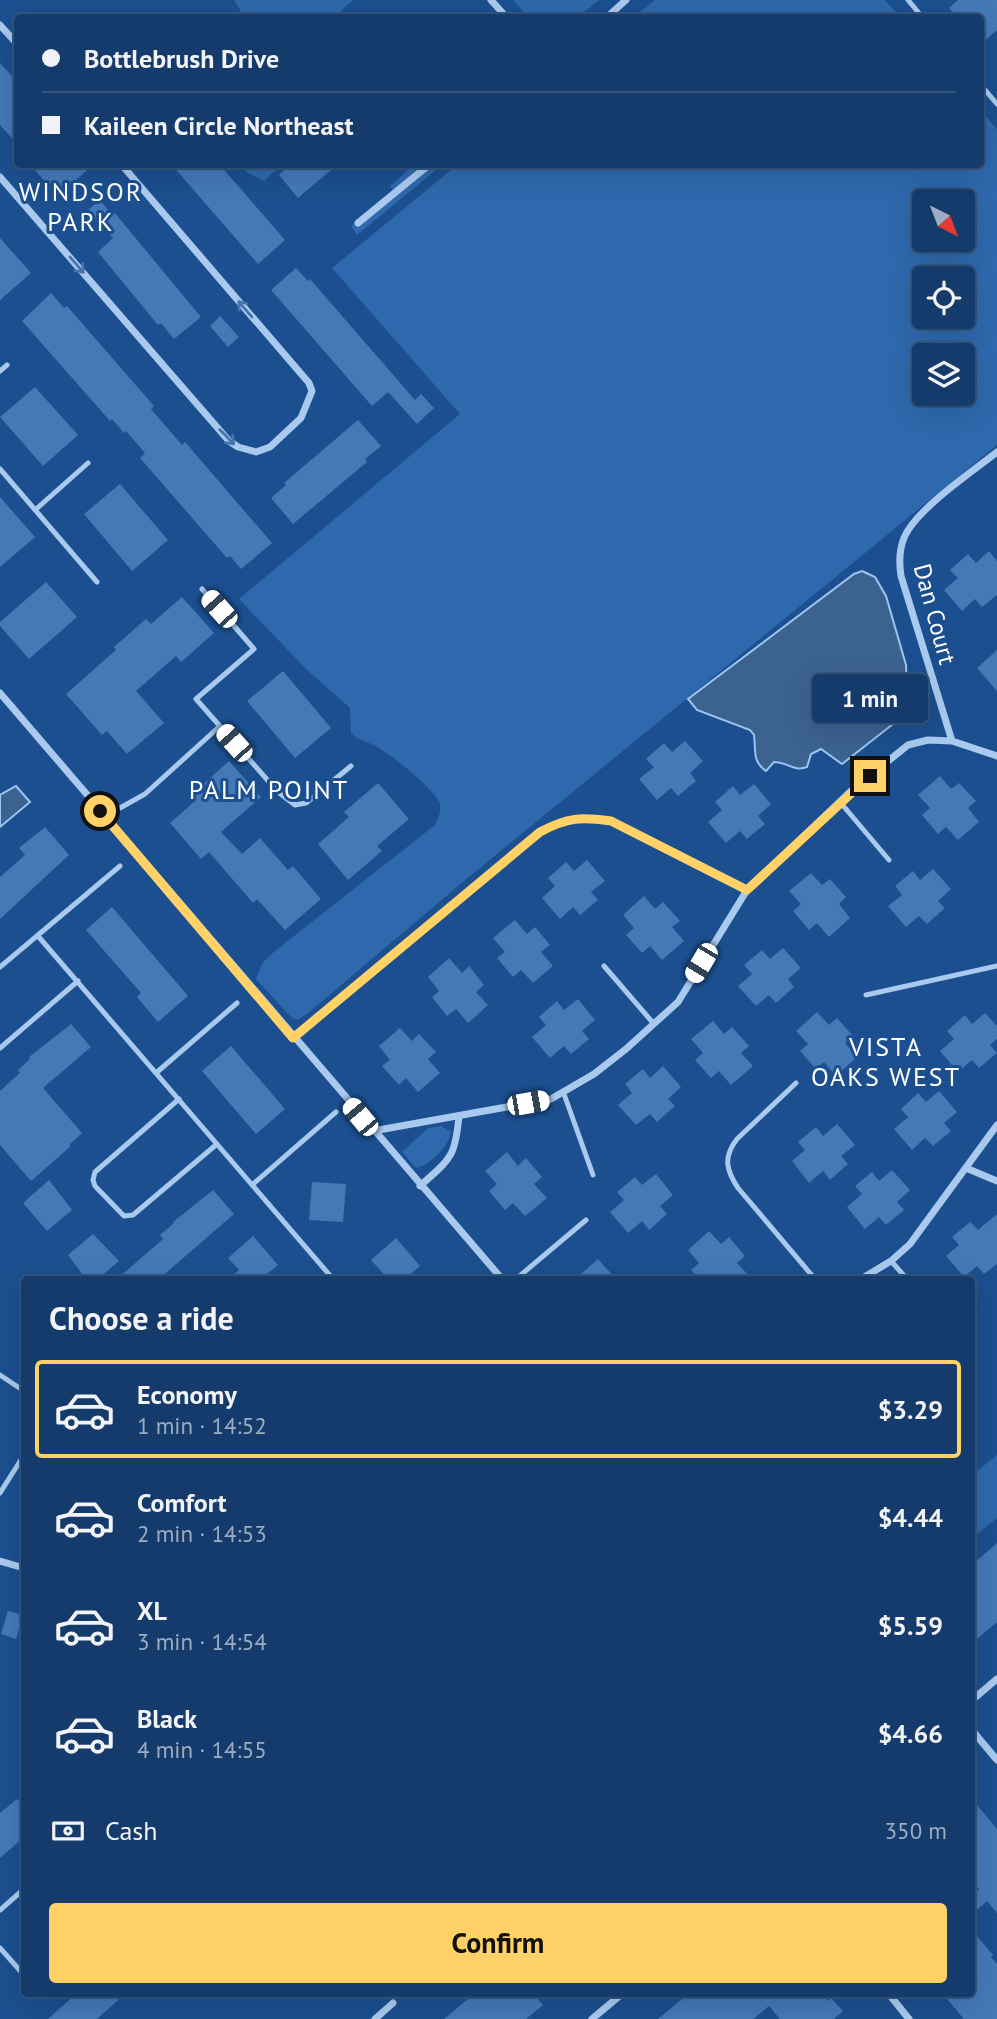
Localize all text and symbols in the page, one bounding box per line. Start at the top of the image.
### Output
text: Bottlebrush Drive [84,42,279,75]
text: Kaileen Circle Northeast [84,109,354,142]
district label: WINDSOR PARK [19,175,143,238]
north arrow [912,189,975,252]
map controls [912,189,975,406]
one-way arrow [69,256,85,274]
button: locate [912,266,975,329]
one-way arrow [237,300,253,318]
button: layers [912,343,975,406]
one-way arrow [218,428,235,445]
street label: Dan Court [907,560,963,668]
car [198,586,241,632]
callout: 1 min [812,674,928,724]
text: 1 min [842,684,898,713]
car [213,720,256,766]
route end [854,760,886,792]
district label: PALM POINT [189,773,349,806]
route start [84,795,116,827]
car [682,940,721,986]
district label: VISTA OAKS WEST [811,1030,961,1093]
car [506,1089,551,1117]
car [339,1094,382,1140]
text: Choose a ride [49,1297,234,1339]
icon: car [53,1378,116,1441]
text: Economy [137,1378,237,1411]
text: $3.29 [878,1393,943,1426]
text: 1 min · 14:52 [137,1411,267,1440]
icon: car [53,1486,116,1549]
text: Comfort [137,1486,227,1519]
text: $4.44 [878,1501,943,1534]
text: 2 min · 14:53 [137,1519,267,1548]
icon: car [53,1594,116,1657]
text: XL [137,1594,167,1627]
text: $5.59 [878,1609,943,1642]
text: 3 min · 14:54 [137,1627,267,1656]
icon: car [53,1702,116,1765]
text: Black [137,1702,197,1735]
text: $4.66 [878,1717,943,1750]
text: 4 min · 14:55 [137,1735,267,1764]
icon: cash [49,1812,87,1850]
text: Cash [105,1814,157,1847]
text: 350 m [885,1816,947,1845]
button: Confirm [49,1903,947,1983]

